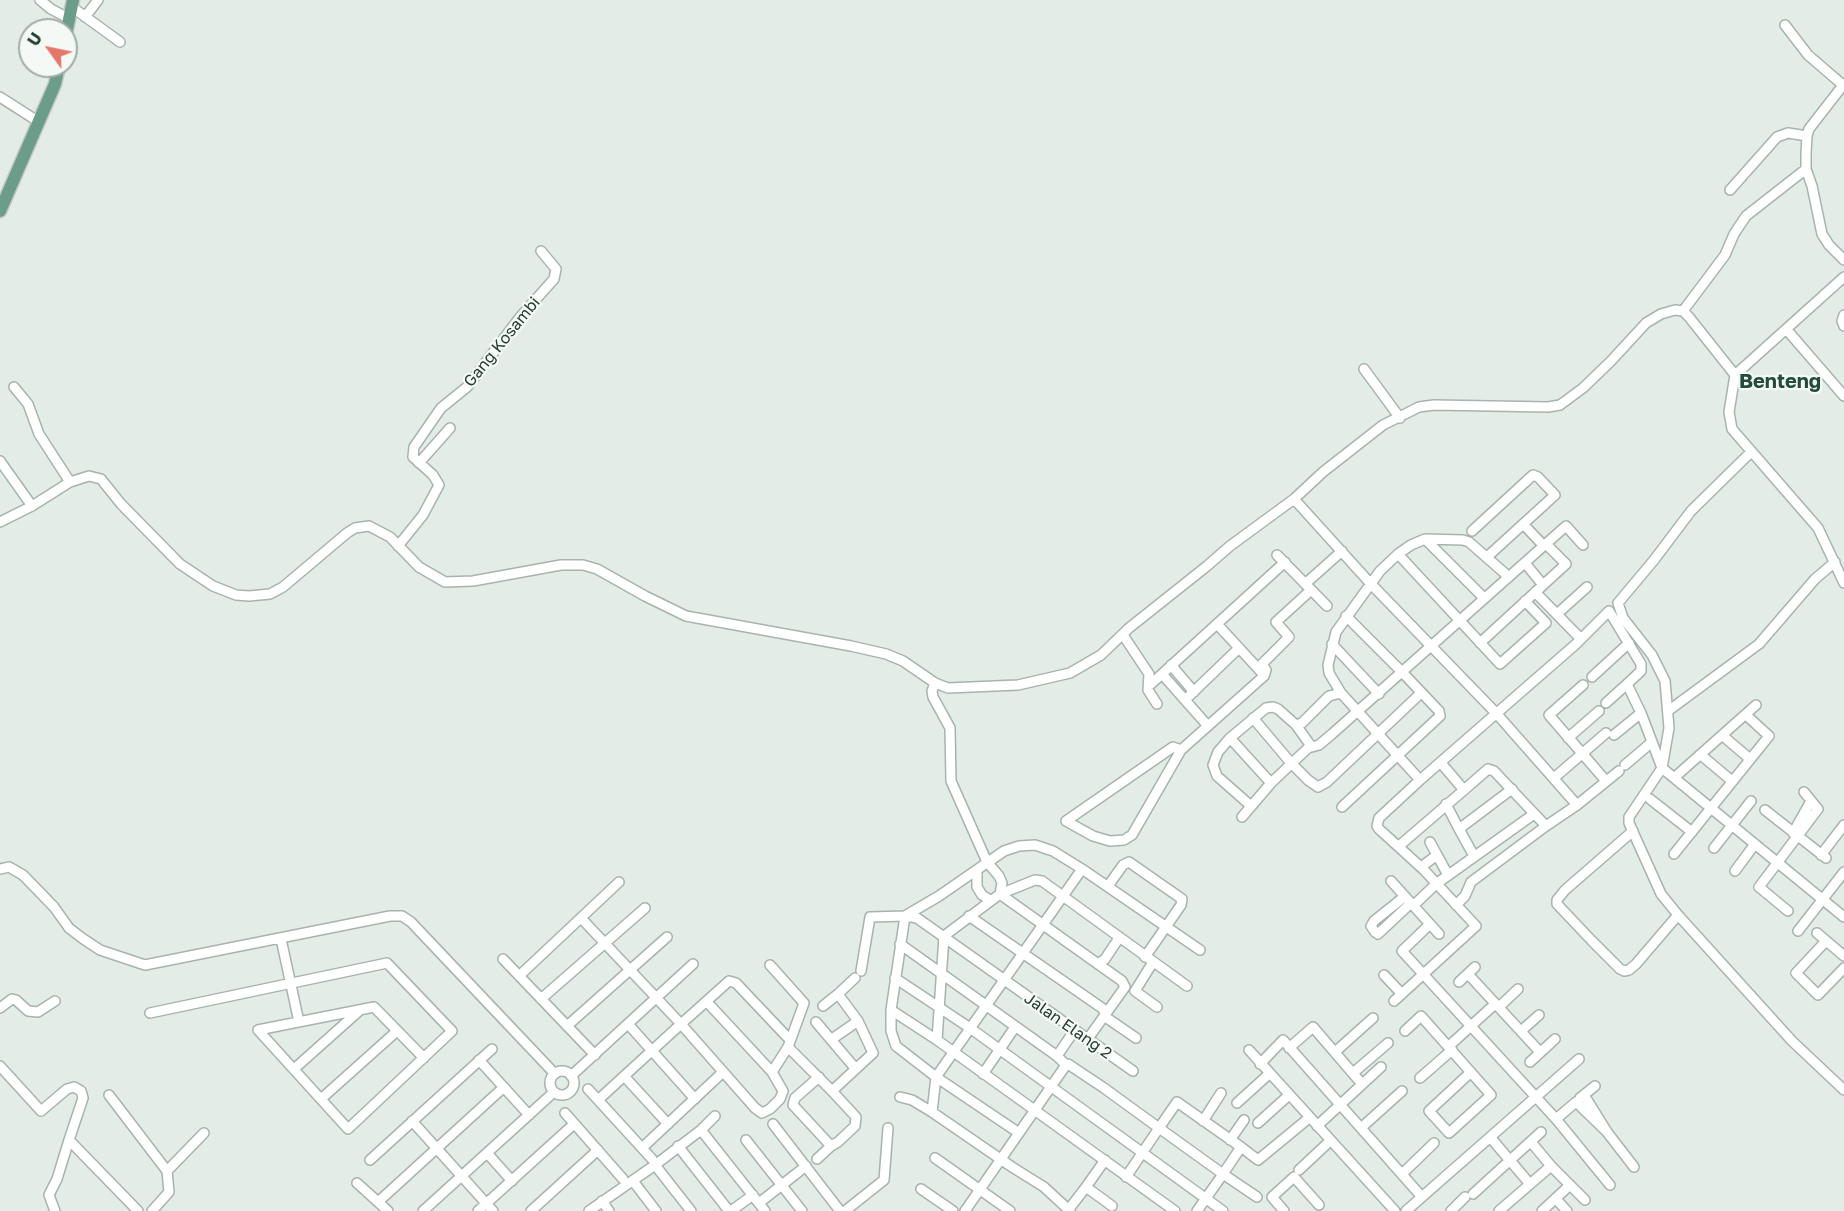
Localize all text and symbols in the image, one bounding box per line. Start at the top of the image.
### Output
north arrow [18,18,78,78]
text: U [23,29,46,50]
street label: Gang Kosambi [460,293,544,391]
district label: Benteng [1739,370,1821,394]
street label: Jalan Elang 2 [1020,989,1116,1063]

